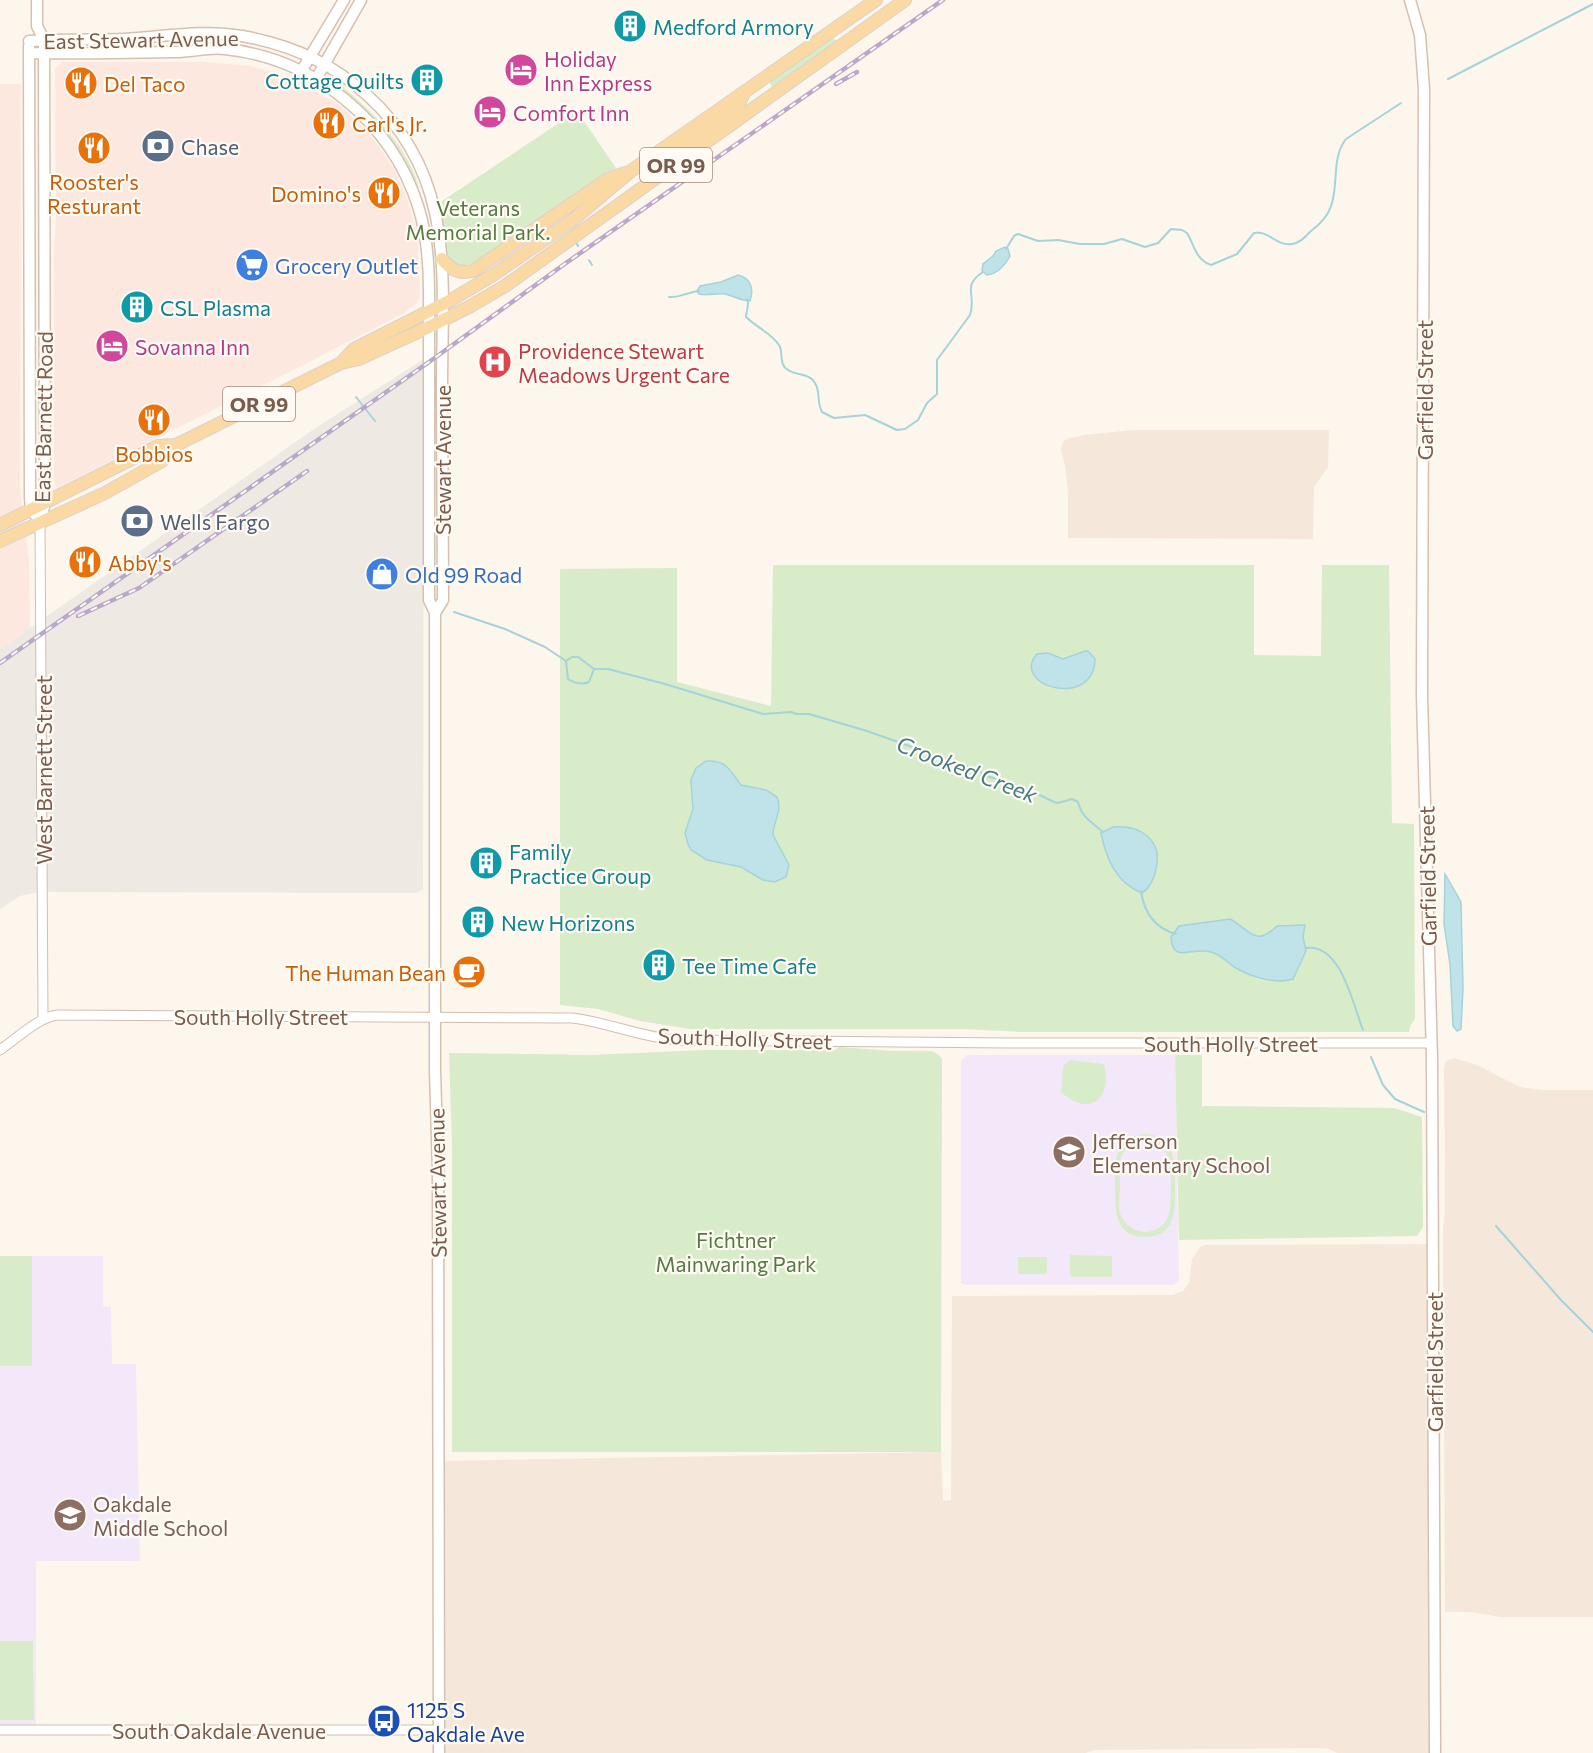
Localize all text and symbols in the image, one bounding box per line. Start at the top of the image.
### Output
building icon: Medford Armory [612,8,648,44]
place label: Medford Armory [653,14,814,39]
street label: East Stewart Avenue [43,25,239,53]
place label: Holiday Inn Express [544,46,652,95]
hotel icon: Holiday Inn Express [503,52,539,88]
building icon: Cottage Quilts [409,62,445,98]
restaurant icon: Del Taco [63,65,99,101]
place label: Cottage Quilts [265,68,404,93]
place label: Del Taco [104,71,185,96]
hotel icon: Comfort Inn [472,94,508,130]
place label: Comfort Inn [513,100,630,125]
restaurant icon: Carl's Jr. [311,105,347,141]
place label: Carl's Jr. [352,111,427,136]
bank icon: Chase [140,128,176,164]
restaurant icon: Rooster's Resturant [76,130,112,166]
place label: Chase [181,134,239,159]
road number: OR 99 [640,148,712,182]
place label: Rooster's Resturant [47,169,141,218]
restaurant icon: Domino's [366,175,402,211]
place label: Domino's [271,181,361,206]
park label: Veterans Memorial Park. [405,195,551,244]
supermarket icon: Grocery Outlet [234,247,270,283]
place label: Grocery Outlet [275,253,418,278]
building icon: CSL Plasma [119,289,155,325]
place label: CSL Plasma [160,295,271,320]
street label: Garfield Street [1412,320,1437,460]
hotel icon: Sovanna Inn [94,328,130,364]
street label: East Barnett Road [29,331,57,503]
place label: Sovanna Inn [135,334,250,359]
place label: Providence Stewart Meadows Urgent Care [518,338,730,387]
hospital icon: Providence Stewart Meadows Urgent Care [477,344,513,380]
street label: Stewart Avenue [430,385,455,535]
road number: OR 99 [223,387,295,421]
restaurant icon: Bobbios [136,402,172,438]
place label: Bobbios [115,441,193,466]
bank icon: Wells Fargo [119,503,155,539]
place label: Wells Fargo [160,509,270,534]
restaurant icon: Abby's [67,544,103,580]
place label: Abby's [108,550,172,575]
shop icon: Old 99 Road [364,556,400,592]
place label: Old 99 Road [405,562,522,587]
street label: West Barnett Street [31,675,56,865]
water label: Crooked Creek [893,730,1042,809]
street label: Garfield Street [1413,806,1441,946]
place label: Family Practice Group [509,839,651,888]
building icon: Family Practice Group [468,845,504,881]
building icon: New Horizons [460,904,496,940]
place label: New Horizons [501,910,635,935]
building icon: Tee Time Cafe [641,947,677,983]
place label: Tee Time Cafe [682,953,817,978]
cafe icon: The Human Bean [451,954,487,990]
place label: The Human Bean [285,960,446,985]
street label: South Holly Street [174,1004,348,1029]
street label: South Holly Street [657,1022,833,1054]
street label: South Holly Street [1144,1031,1318,1056]
street label: Stewart Avenue [423,1108,451,1258]
place label: Jefferson Elementary School [1092,1128,1270,1177]
school or university icon: Jefferson Elementary School [1051,1134,1087,1170]
park label: Fichtner Mainwaring Park [656,1227,816,1276]
street label: Garfield Street [1422,1292,1447,1432]
place label: Oakdale Middle School [93,1491,228,1540]
school or university icon: Oakdale Middle School [52,1497,88,1533]
place label: 1125 S Oakdale Ave [407,1697,525,1746]
bus stop icon: 1125 S Oakdale Ave [366,1703,402,1739]
street label: South Oakdale Avenue [112,1718,326,1743]

